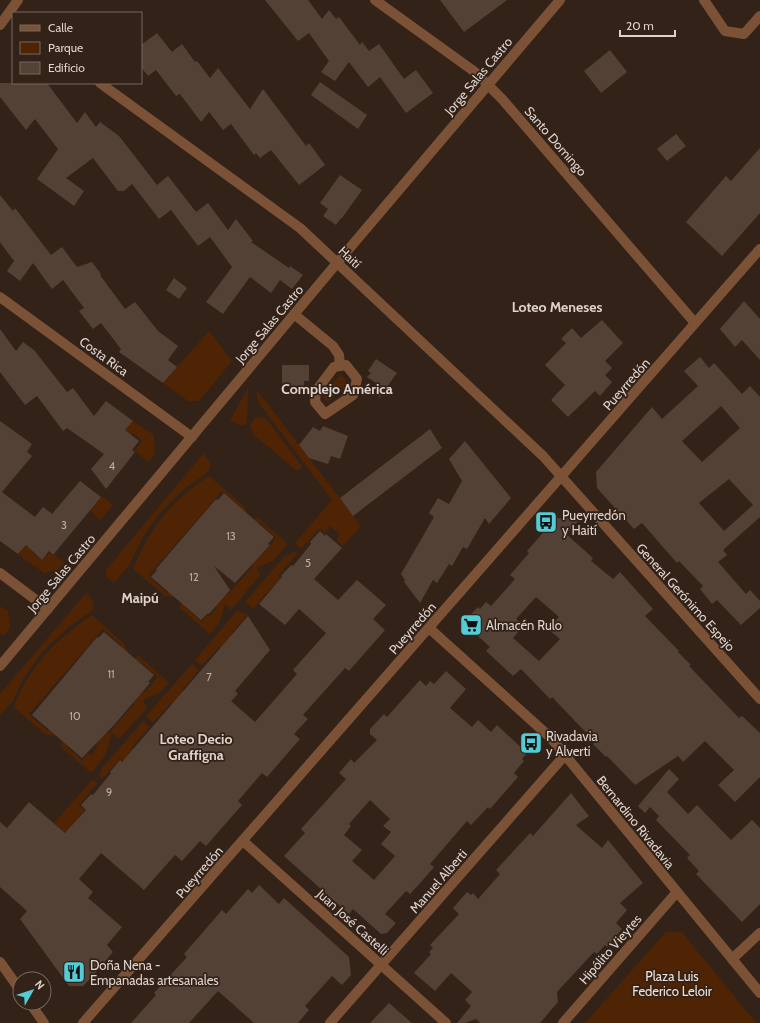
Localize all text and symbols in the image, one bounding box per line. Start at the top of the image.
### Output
legend [12,12,142,84]
scale bar [620,12,675,38]
text: 20 m [626,18,654,33]
text: Calle [48,20,73,35]
street label: Jorge Salas Castro [440,34,515,119]
text: Parque [48,40,83,55]
text: Edificio [48,60,85,75]
street label: Santo Domingo [521,103,591,179]
street label: Haití [335,243,365,272]
street label: Jorge Salas Castro [231,282,306,367]
district label: Loteo Meneses [512,298,602,316]
street label: Costa Rica [76,333,132,380]
street label: Pueyrredón [599,355,653,413]
district label: Complejo América [281,380,393,398]
house number: 4 [109,459,116,473]
place label: Pueyrredón y Haití [562,507,626,538]
bus stop icon: Pueyrredón y Haití [533,509,559,535]
house number: 3 [61,518,67,532]
house number: 13 [226,529,236,543]
street label: Jorge Salas Castro [23,531,98,616]
street label: General Gerónimo Espejo [633,540,739,655]
house number: 5 [305,556,311,570]
house number: 12 [189,570,199,584]
district label: Maipú [121,589,159,607]
street label: Pueyrredón [385,599,439,657]
supermarket icon: Almacén Rulo [458,612,484,638]
place label: Almacén Rulo [486,617,562,633]
house number: 11 [107,667,115,681]
house number: 7 [206,670,212,684]
house number: 10 [69,709,81,723]
place label: Rivadavia y Alverti [546,728,598,759]
district label: Loteo Decio Graffigna [160,730,232,764]
bus stop icon: Rivadavia y Alverti [518,730,544,756]
street label: Bernardino Rivadavia [594,772,679,872]
house number: 9 [106,785,112,799]
street label: Pueyrredón [172,843,226,901]
street label: Manuel Alberti [406,846,470,916]
street label: Juan José Castelli [313,885,392,958]
street label: Hipólito Vieytes [575,910,645,987]
place label: Doña Nena - Empanadas artesanales [90,957,219,988]
restaurant icon: Doña Nena - Empanadas artesanales [61,959,87,985]
park label: Plaza Luis Federico Leloir [632,968,713,999]
north arrow [12,971,52,1011]
text: N [32,977,48,992]

